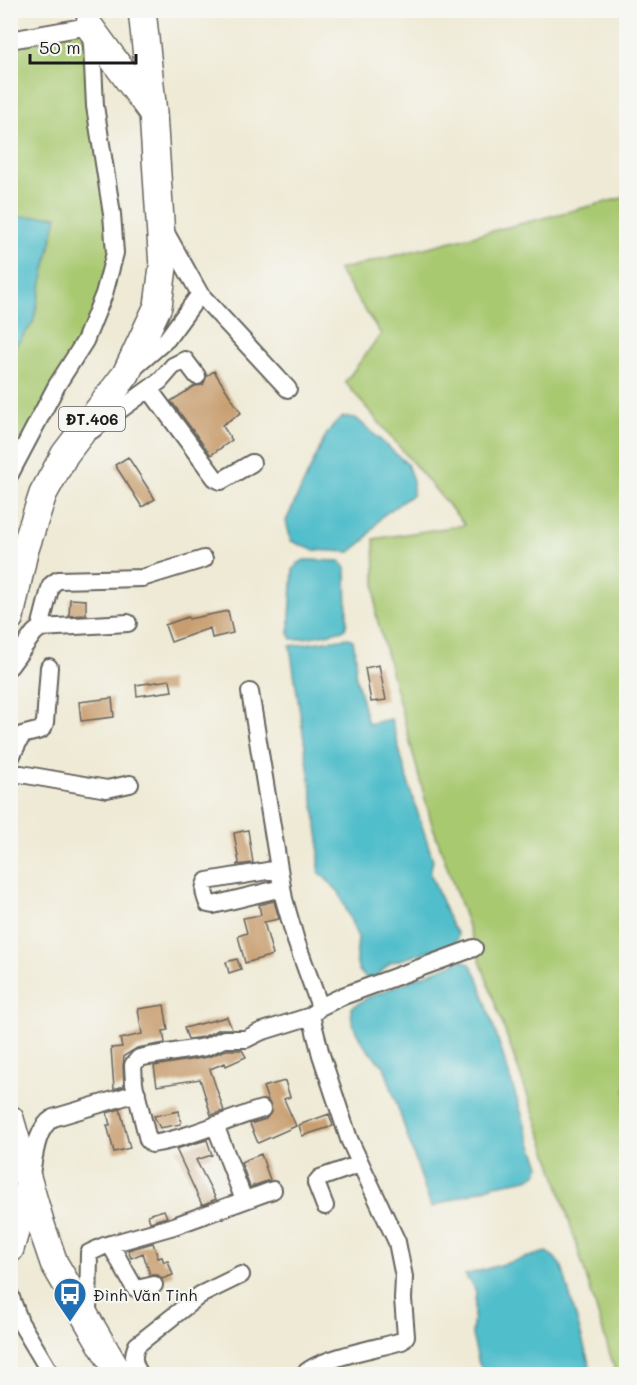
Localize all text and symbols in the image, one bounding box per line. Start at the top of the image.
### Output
scale bar [30,27,136,65]
text: 50 m [39,35,81,59]
road number: ĐT.406 [59,407,125,431]
bus stop icon: Đình Văn Tinh [52,1276,88,1323]
place label: Đình Văn Tinh [93,1284,197,1305]

